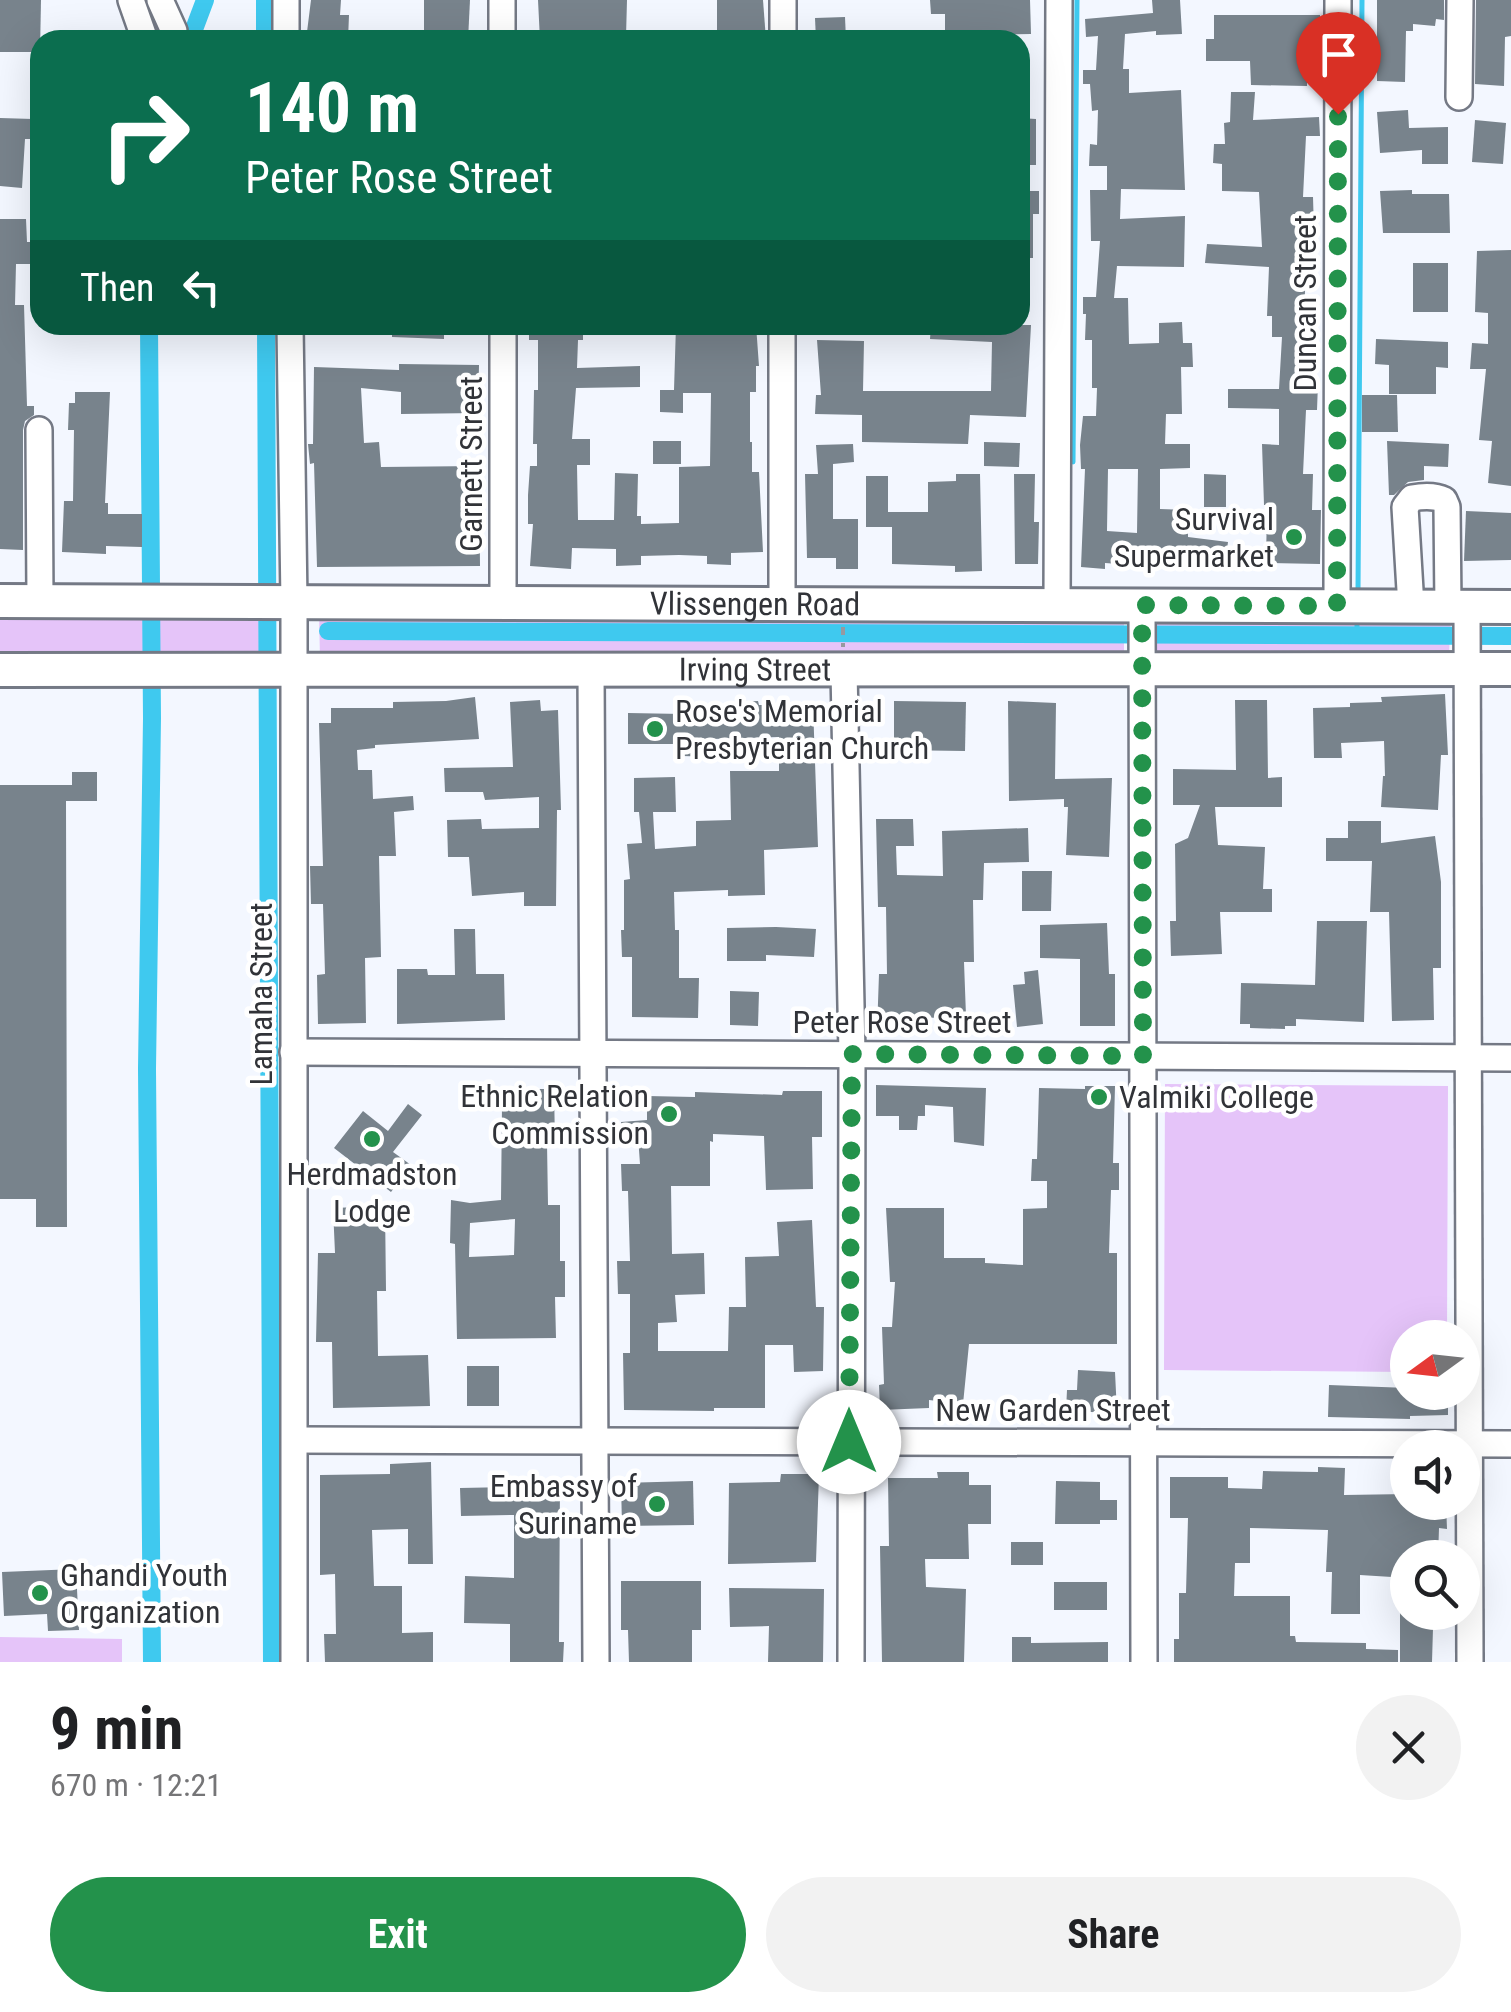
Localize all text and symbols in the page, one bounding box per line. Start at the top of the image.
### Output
pin [1296,12,1381,115]
icon: arrive [1311,27,1366,82]
text: 140 m [245,67,419,149]
icon: right [80,70,210,200]
text: Peter Rose Street [245,151,553,204]
street label: Duncan Street [1286,214,1324,392]
icon: left [174,260,229,315]
text: Then [80,266,154,310]
street label: Garnett Street [452,376,490,552]
place label: Survival Supermarket [1114,500,1274,575]
marker: Survival Supermarket [1283,526,1305,548]
street label: Vlissengen Road [650,585,860,623]
street label: Irving Street [679,650,831,689]
place label: Rose's Memorial Presbyterian Church [675,692,929,767]
marker: Rose's Memorial Presbyterian Church [644,718,666,740]
street label: Lamaha Street [242,902,280,1086]
street label: Peter Rose Street [792,1003,1012,1041]
place label: Ethnic Relation Commission [460,1077,649,1152]
place label: Valmiki College [1119,1078,1314,1116]
marker: Valmiki College [1088,1086,1110,1108]
marker: Ethnic Relation Commission [658,1103,680,1125]
marker: Herdmadston Lodge [361,1128,383,1150]
place label: Herdmadston Lodge [287,1155,457,1230]
north arrow [1390,1320,1480,1410]
map controls [1390,1320,1480,1630]
position arrow [797,1390,901,1494]
street label: New Garden Street [935,1391,1171,1429]
button: sound [1390,1430,1480,1520]
place label: Embassy of Suriname [490,1467,637,1542]
marker: Embassy of Suriname [646,1493,668,1515]
button: search [1390,1540,1480,1630]
place label: Ghandi Youth Organization [60,1556,228,1631]
marker: Ghandi Youth Organization [29,1582,51,1604]
text: 9 min [50,1693,183,1764]
button: close [1356,1695,1461,1800]
text: 670 m · 12:21 [50,1766,222,1804]
button: Exit [50,1877,746,1992]
button: Share [766,1877,1461,1992]

